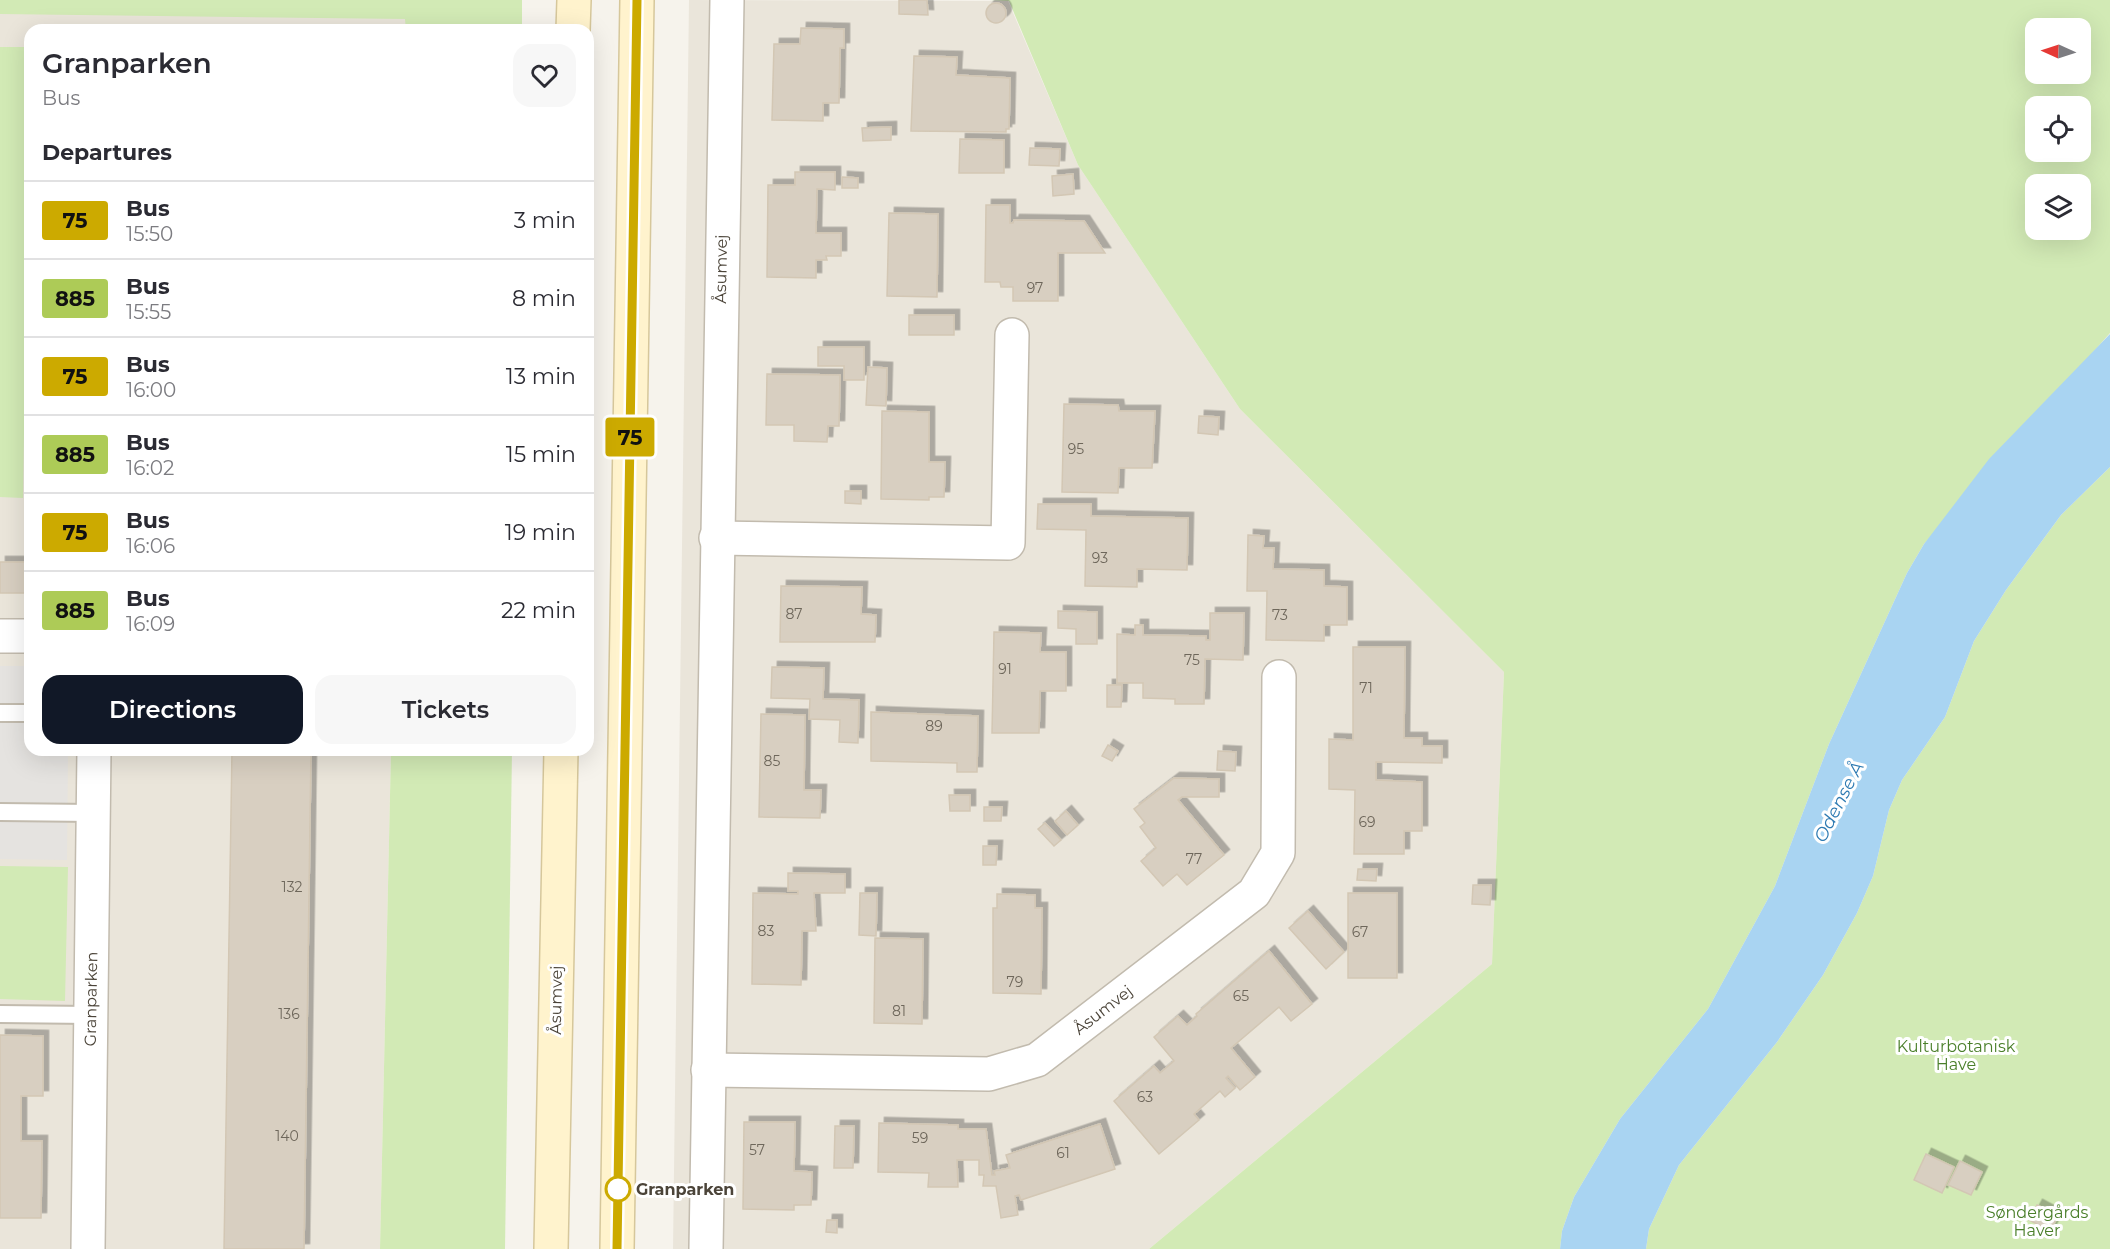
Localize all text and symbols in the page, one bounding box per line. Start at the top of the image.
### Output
north arrow [2025,18,2091,84]
map controls [2025,18,2091,240]
button: heart [513,44,576,107]
text: Granparken [42,46,212,80]
text: Bus [42,86,80,110]
button: locate [2025,96,2091,162]
text: Departures [42,139,172,166]
button: layers [2025,174,2091,240]
text: Bus [126,195,170,222]
text: 3 min [514,207,576,234]
text: 75 [62,208,88,233]
text: 15:50 [126,222,173,246]
street label: Åsumvej [710,234,731,304]
text: Bus [126,273,170,300]
house number: 97 [1027,279,1043,297]
text: 8 min [512,285,576,312]
text: 885 [55,286,95,311]
text: 15:55 [126,300,171,324]
text: Bus [126,351,170,378]
text: 13 min [506,363,576,390]
text: 75 [62,364,88,389]
text: 16:00 [126,378,176,402]
line badge: 75 [603,418,657,456]
text: 75 [617,425,643,450]
text: Bus [126,429,170,456]
house number: 95 [1068,440,1084,458]
text: 15 min [506,441,576,468]
text: 885 [55,442,95,467]
text: 16:02 [126,456,174,480]
text: Bus [126,507,170,534]
text: 19 min [505,519,576,546]
text: 75 [62,520,88,545]
text: 16:06 [126,534,175,558]
house number: 93 [1092,549,1108,567]
text: Bus [126,585,170,612]
text: 22 min [501,597,576,624]
text: 885 [55,598,95,623]
house number: 87 [785,605,803,623]
house number: 73 [1272,606,1288,624]
text: 16:09 [126,612,175,636]
house number: 75 [1184,651,1200,669]
house number: 91 [998,660,1012,678]
button: Directions [42,675,303,744]
button: Tickets [315,675,576,744]
house number: 71 [1359,679,1373,697]
house number: 89 [925,717,943,735]
house number: 85 [764,752,781,770]
water label: Odense Å [1808,758,1869,846]
house number: 69 [1358,813,1376,831]
house number: 77 [1186,850,1202,868]
house number: 132 [282,878,302,896]
house number: 83 [758,922,775,940]
house number: 67 [1352,923,1368,941]
street label: Granparken [81,952,101,1046]
street label: Åsumvej [545,965,566,1035]
house number: 79 [1007,973,1023,991]
street label: Åsumvej [1069,980,1136,1039]
house number: 65 [1233,987,1249,1005]
house number: 81 [892,1002,906,1020]
house number: 136 [278,1005,300,1023]
park label: Kulturbotanisk Have [1897,1037,2016,1074]
house number: 63 [1137,1088,1153,1106]
house number: 140 [275,1127,299,1145]
house number: 59 [912,1129,928,1147]
house number: 57 [749,1141,765,1159]
house number: 61 [1056,1144,1070,1162]
marker: Granparken [605,1176,631,1202]
place label: Granparken [636,1180,734,1199]
park label: Søndergårds Haver [1986,1203,2089,1240]

